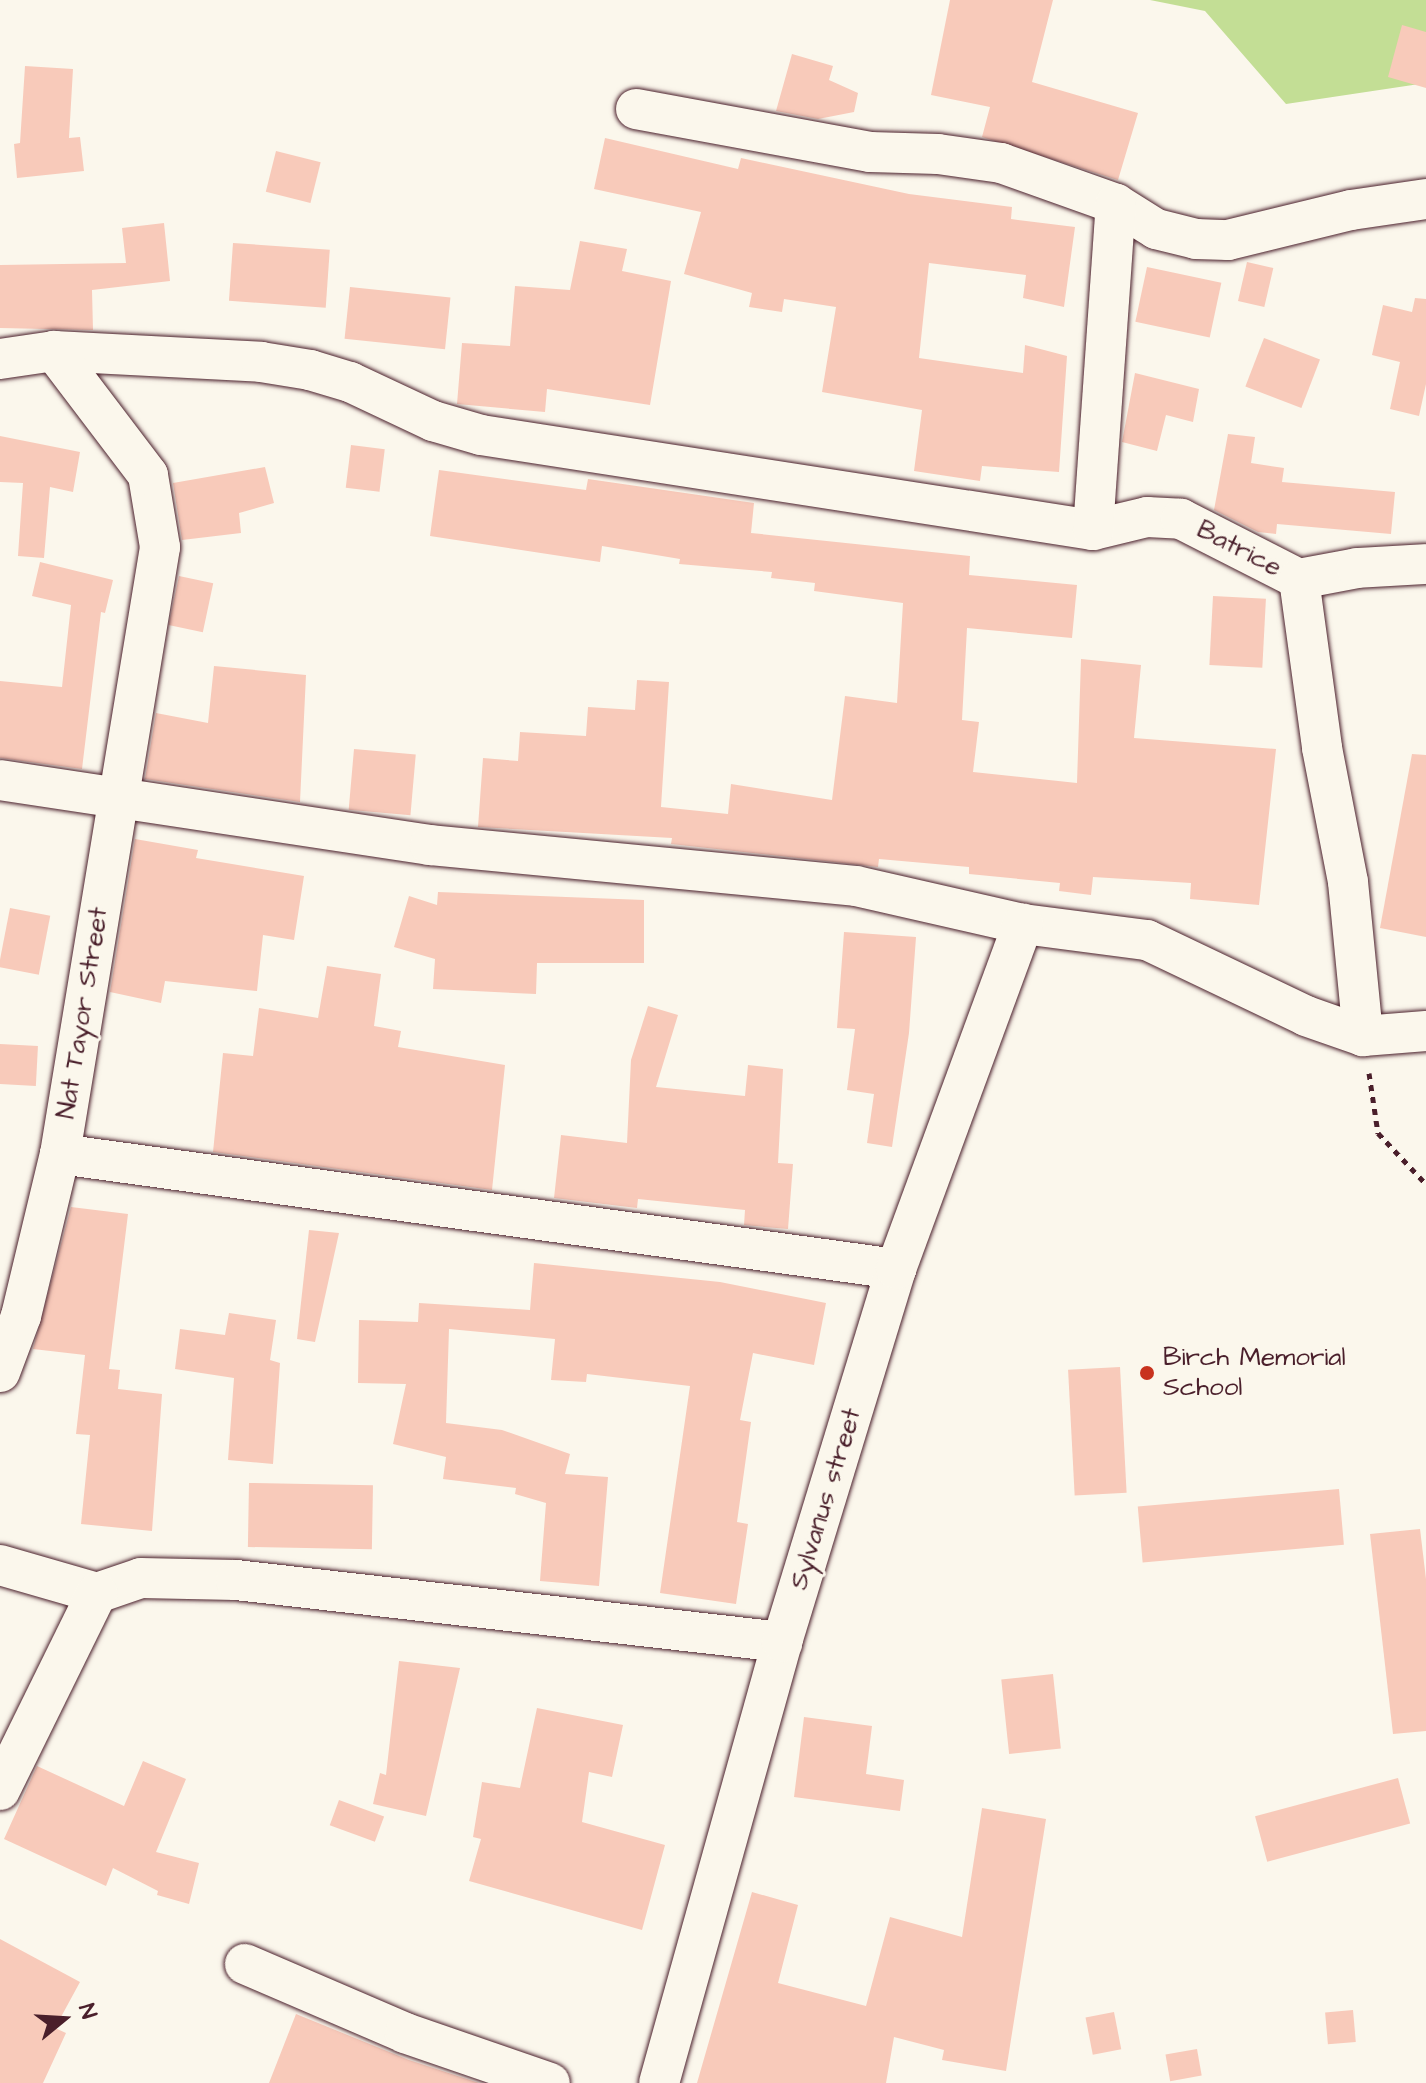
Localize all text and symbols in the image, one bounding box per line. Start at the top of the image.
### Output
street label: Batrice [1191,514,1287,584]
street label: Nat Tayor Street [51,905,115,1121]
place label: Birch Memorial School [1163,1342,1346,1404]
marker: Birch Memorial School [1138,1364,1156,1382]
street label: Sylvanus street [784,1405,868,1593]
north arrow [24,1979,104,2059]
text: N [70,2000,104,2023]

